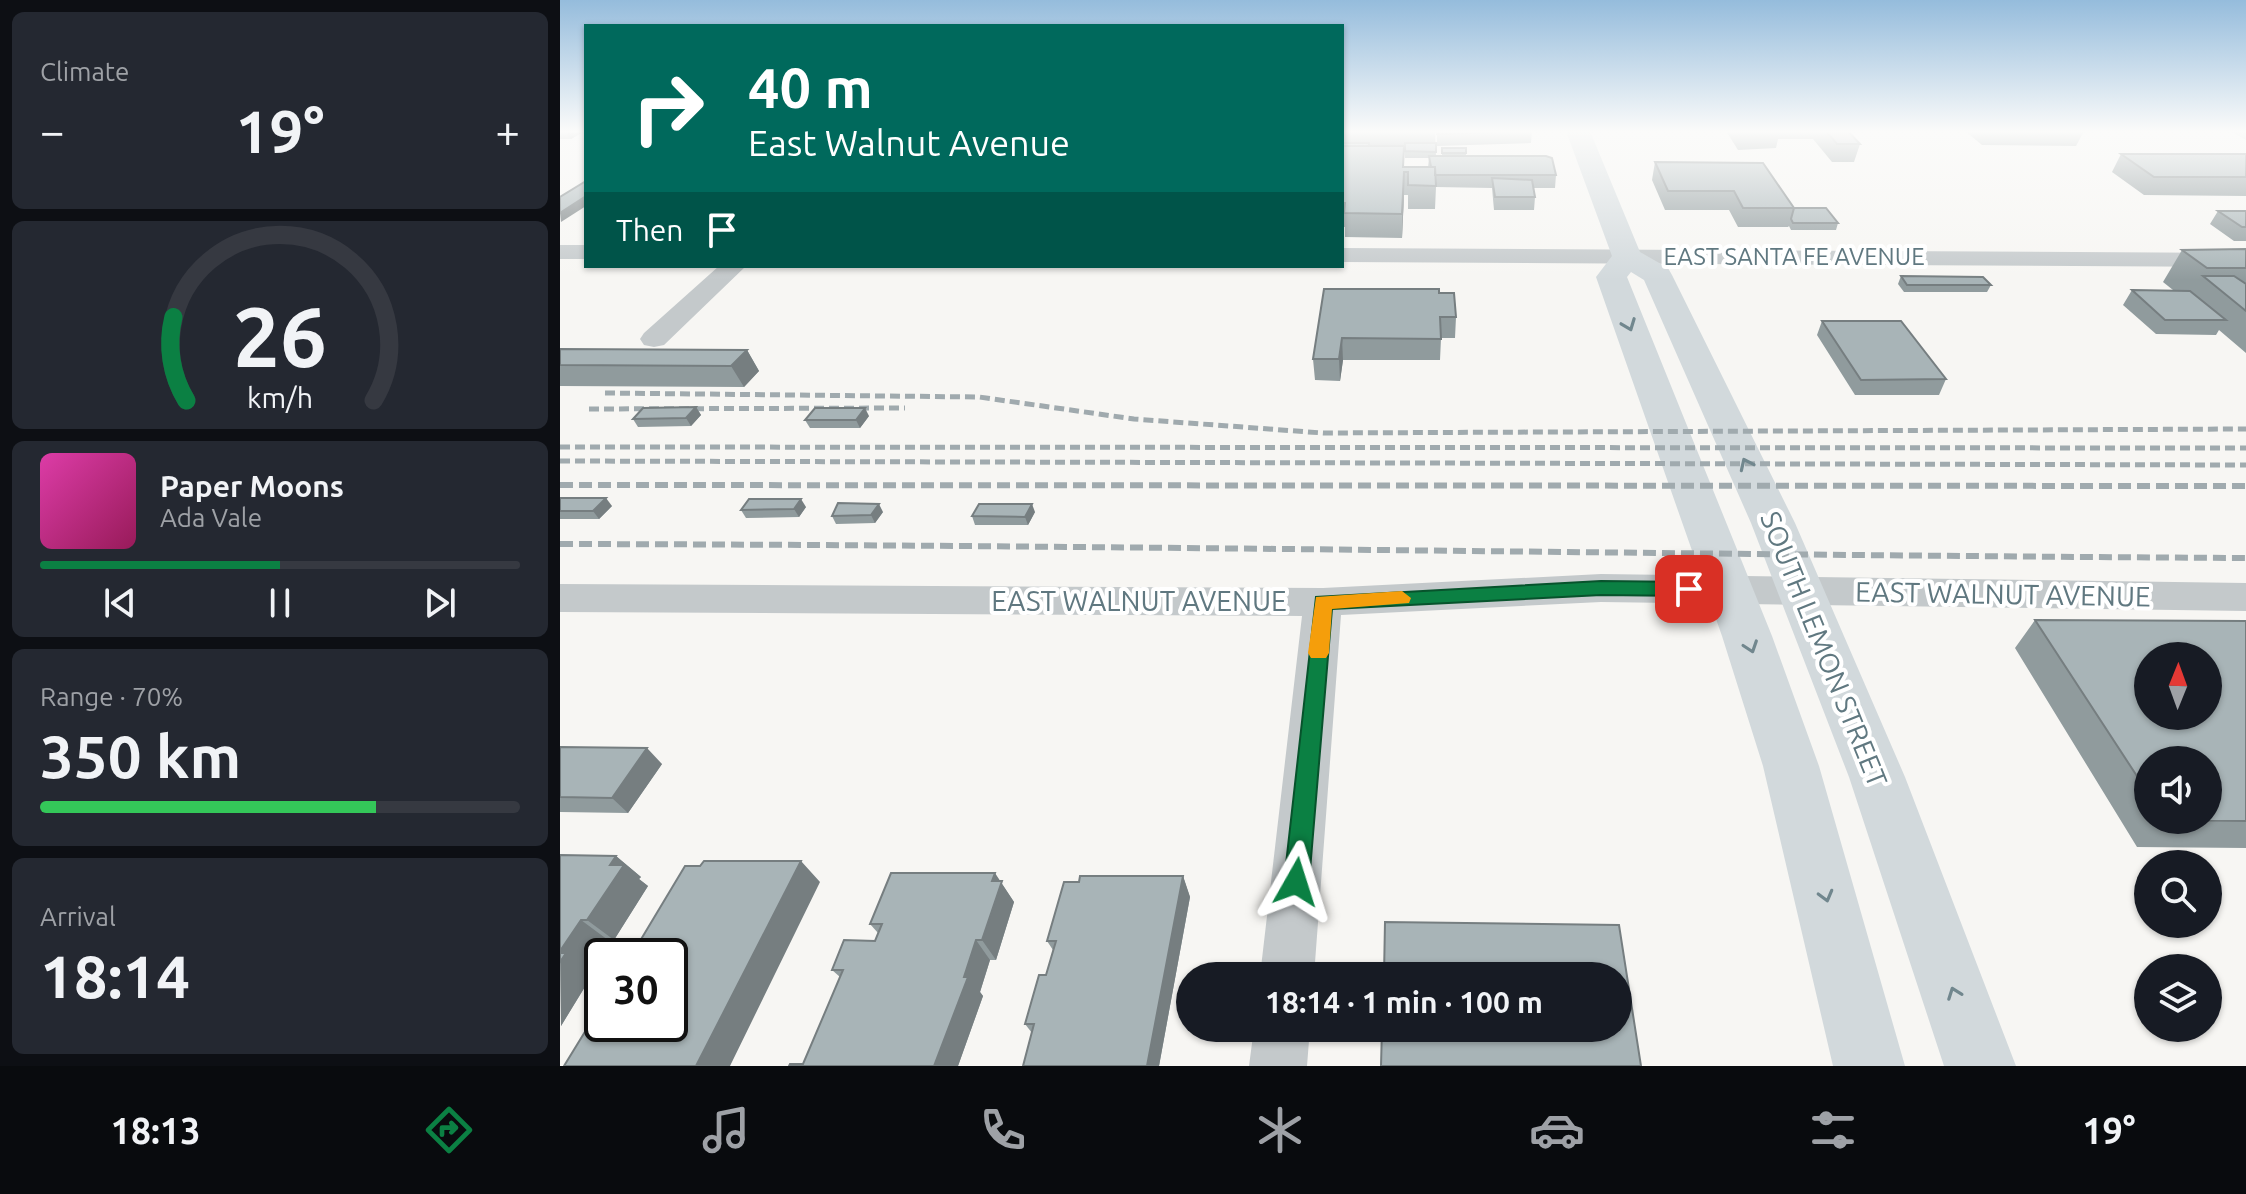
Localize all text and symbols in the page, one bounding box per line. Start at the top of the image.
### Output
icon: right [616,56,720,160]
text: 40 m [748,56,873,119]
text: Climate [40,57,129,86]
text: 19° [236,97,324,164]
text: − [40,106,65,155]
text: + [495,106,520,155]
text: East Walnut Avenue [748,122,1070,163]
icon: arrive [700,208,744,252]
text: Then [616,213,684,247]
street label: EAST SANTA FE AVENUE [1663,243,1925,270]
text: 26 [233,288,327,382]
one-way arrow [1619,318,1636,332]
text: km/h [247,381,313,413]
one-way arrow [1740,458,1756,473]
text: Paper Moons [160,469,344,503]
text: Ada Vale [160,503,262,532]
street label: SOUTH LEMON STREET [1755,507,1894,791]
pin [1655,555,1723,623]
icon: arrive [1667,567,1711,611]
street label: EAST WALNUT AVENUE [1855,575,2151,612]
icon: previous [98,581,142,625]
icon: pause [258,581,302,625]
icon: next [418,581,462,625]
street label: EAST WALNUT AVENUE [991,585,1287,616]
one-way arrow [1742,640,1758,653]
north arrow [2134,642,2222,730]
map controls [2134,642,2222,1042]
text: Range · 70% [40,682,183,711]
text: 350 km [40,722,241,789]
button: sound [2134,746,2222,834]
position arrow [1254,840,1338,924]
button: search [2134,850,2222,938]
one-way arrow [1817,889,1833,903]
text: Arrival [40,902,116,931]
speed limit sign: 30 [584,938,688,1042]
text: 18:14 [40,942,190,1009]
button: layers [2134,954,2222,1042]
text: 18:14 · 1 min · 100 m [1265,985,1543,1019]
one-way arrow [1947,986,1964,1000]
icon: directions [421,1102,477,1158]
icon: music [698,1102,754,1158]
icon: phone [975,1102,1031,1158]
icon: climate [1252,1102,1308,1158]
icon: car [1529,1102,1585,1158]
icon: filters [1805,1102,1861,1158]
text: 18:13 [110,1110,200,1151]
text: 19° [2082,1110,2136,1151]

